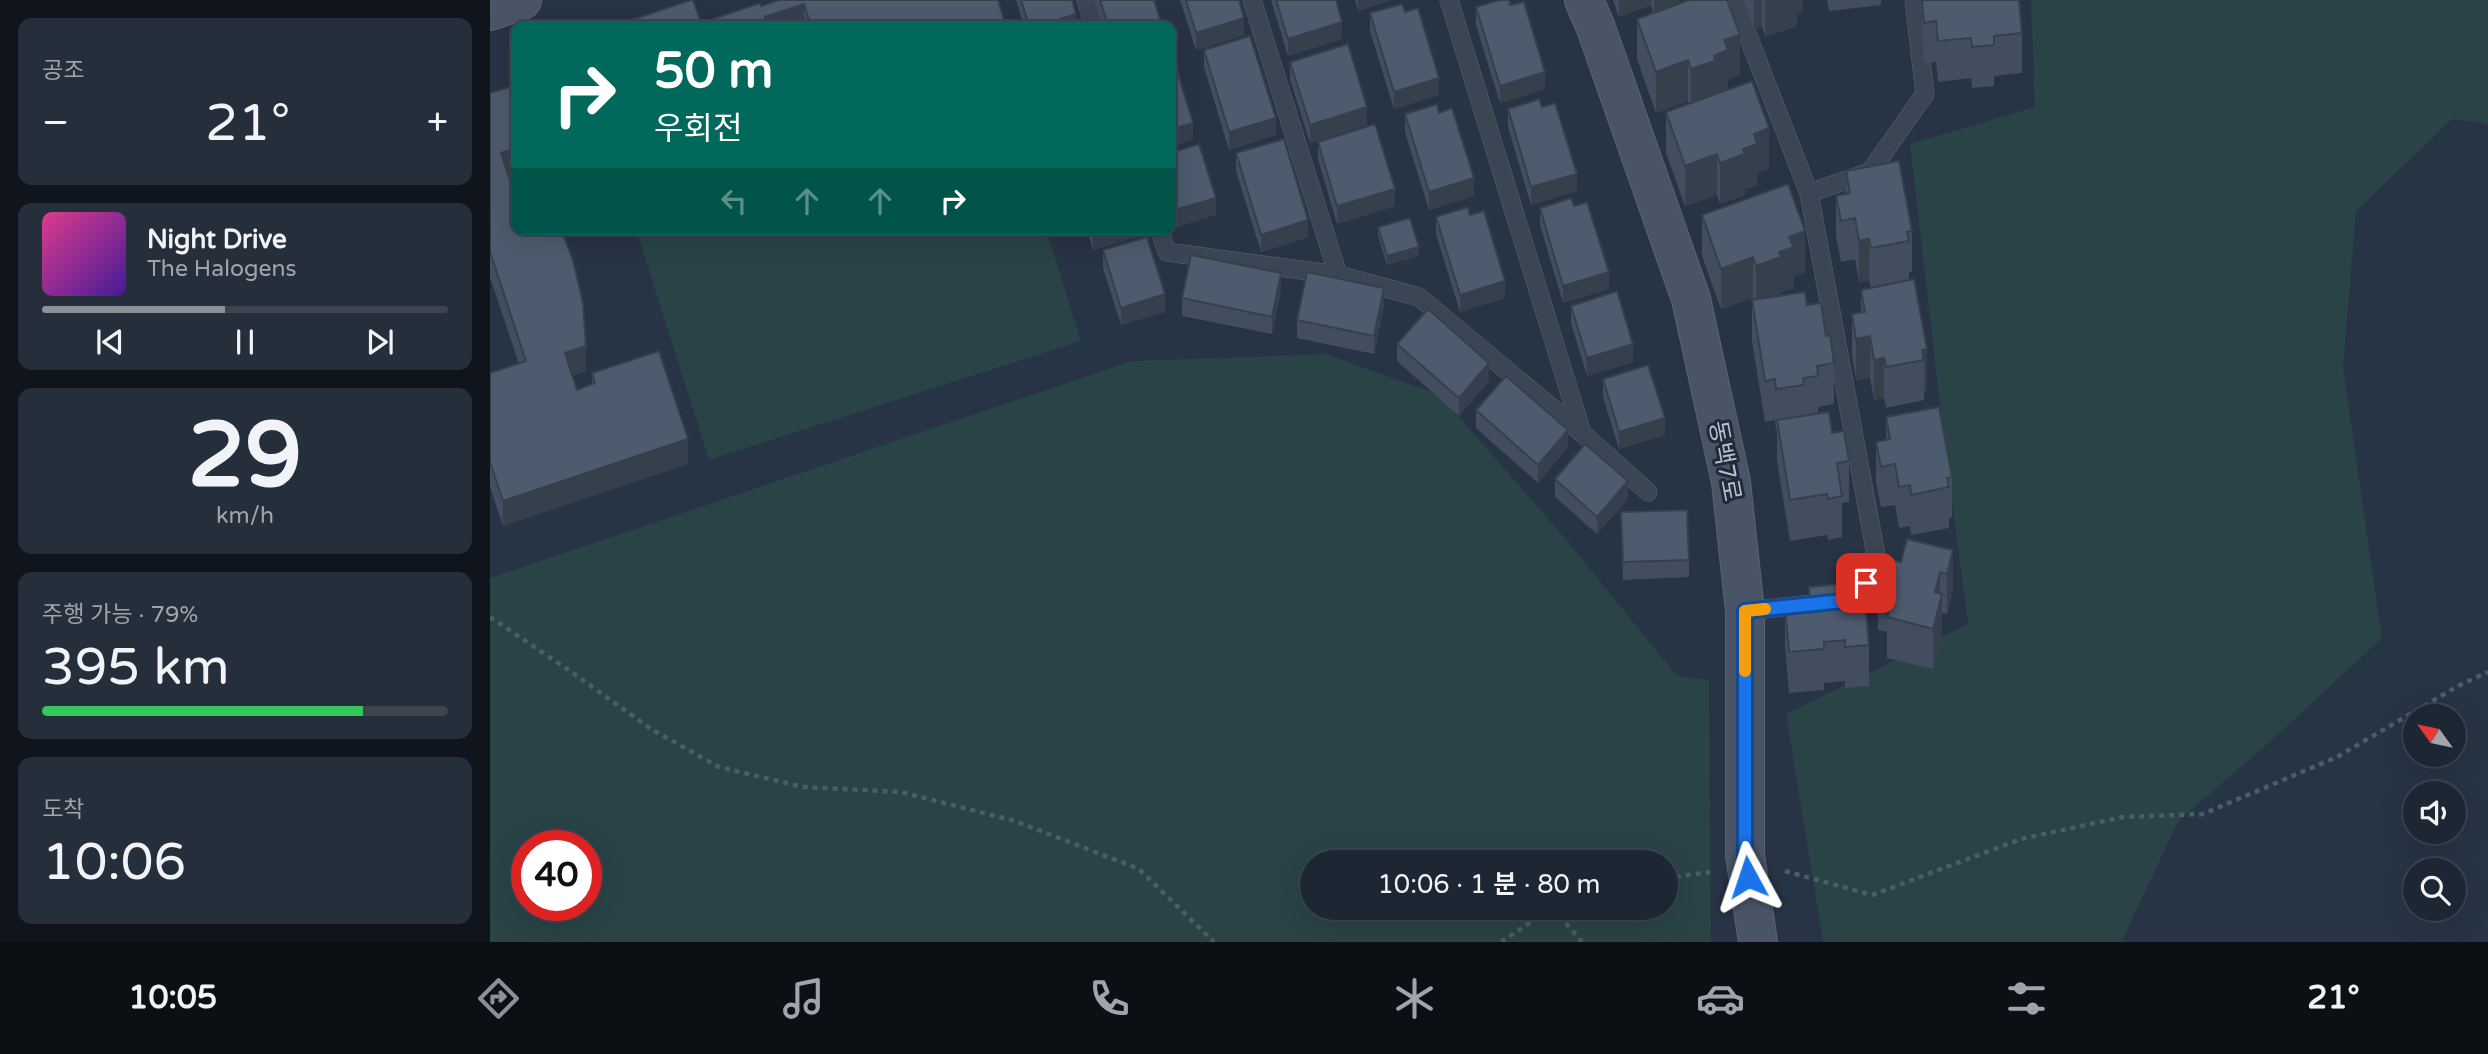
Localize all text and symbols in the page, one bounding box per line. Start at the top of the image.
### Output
text: 50 m [654,42,773,101]
icon: right [539,49,630,140]
text: 공조 [42,57,84,85]
text: 21° [205,92,290,155]
text: − [42,100,69,146]
text: + [427,100,448,146]
text: 우회전 [654,110,742,148]
icon: left [715,182,753,220]
icon: ahead [788,182,826,220]
icon: ahead [861,182,899,220]
icon: right [934,182,972,220]
text: Night Drive [147,224,287,255]
text: The Halogens [147,255,296,283]
icon: previous [91,323,129,361]
icon: pause [226,323,264,361]
icon: next [361,323,399,361]
text: 29 [188,401,302,511]
street label: 동백7로 [1703,418,1747,504]
text: km/h [216,502,274,530]
pin [1836,553,1896,613]
icon: arrive [1847,564,1885,602]
text: 주행 가능 · 79% [42,601,198,629]
text: 395 km [42,636,230,699]
north arrow [2403,704,2466,766]
map controls [2403,704,2466,921]
button: sound [2403,781,2466,844]
text: 도착 [42,796,84,824]
speed limit sign: 40 [511,830,602,921]
text: 10:06 [42,831,186,894]
position arrow [1711,840,1785,914]
button: search [2403,858,2466,921]
text: 10:06 · 1 분 · 80 m [1378,869,1600,900]
icon: directions [474,974,523,1023]
icon: music [779,974,828,1023]
icon: phone [1085,974,1134,1023]
icon: climate [1390,974,1439,1023]
icon: car [1696,974,1745,1023]
icon: filters [2002,974,2051,1023]
text: 10:05 [128,979,217,1017]
text: 21° [2307,979,2360,1017]

